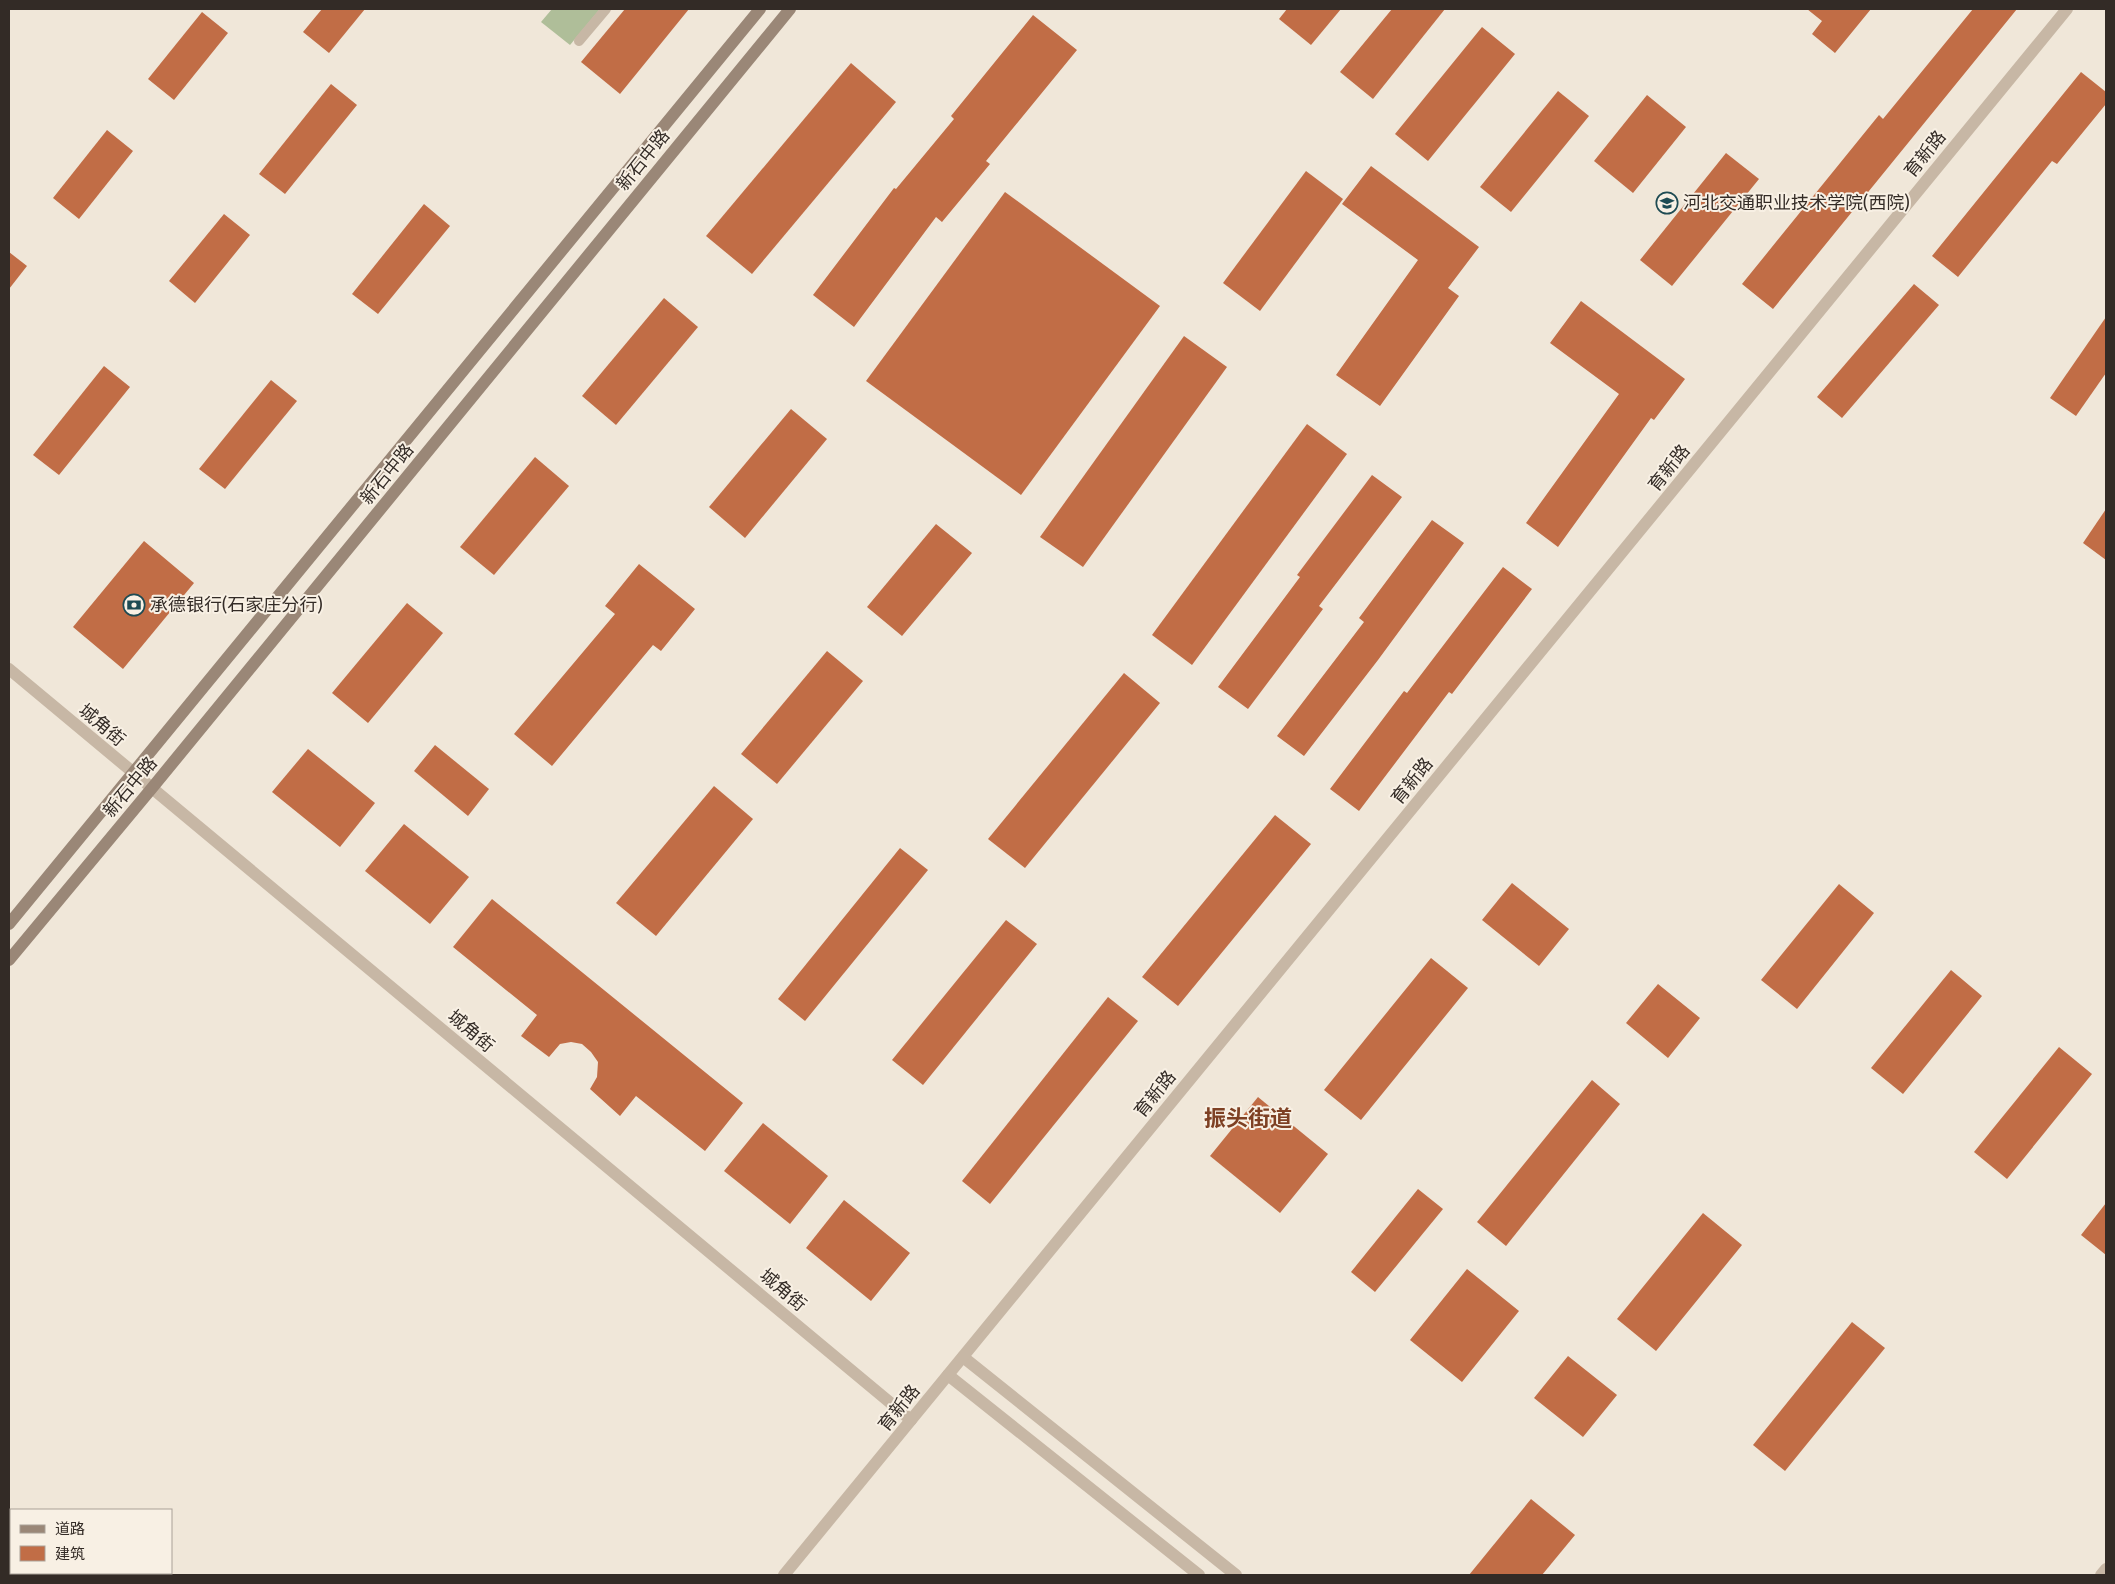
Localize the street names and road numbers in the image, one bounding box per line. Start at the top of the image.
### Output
street label: 新石中路 [612,125,674,195]
street label: 育新路 [1899,126,1951,182]
street label: 新石中路 [356,439,418,509]
street label: 育新路 [1643,440,1695,496]
street label: 城角街 [74,699,130,751]
street label: 新石中路 [98,752,162,822]
street label: 育新路 [1386,753,1438,809]
street label: 城角街 [443,1005,499,1057]
street label: 育新路 [1129,1066,1181,1122]
street label: 城角街 [755,1264,811,1316]
street label: 育新路 [873,1380,925,1436]

